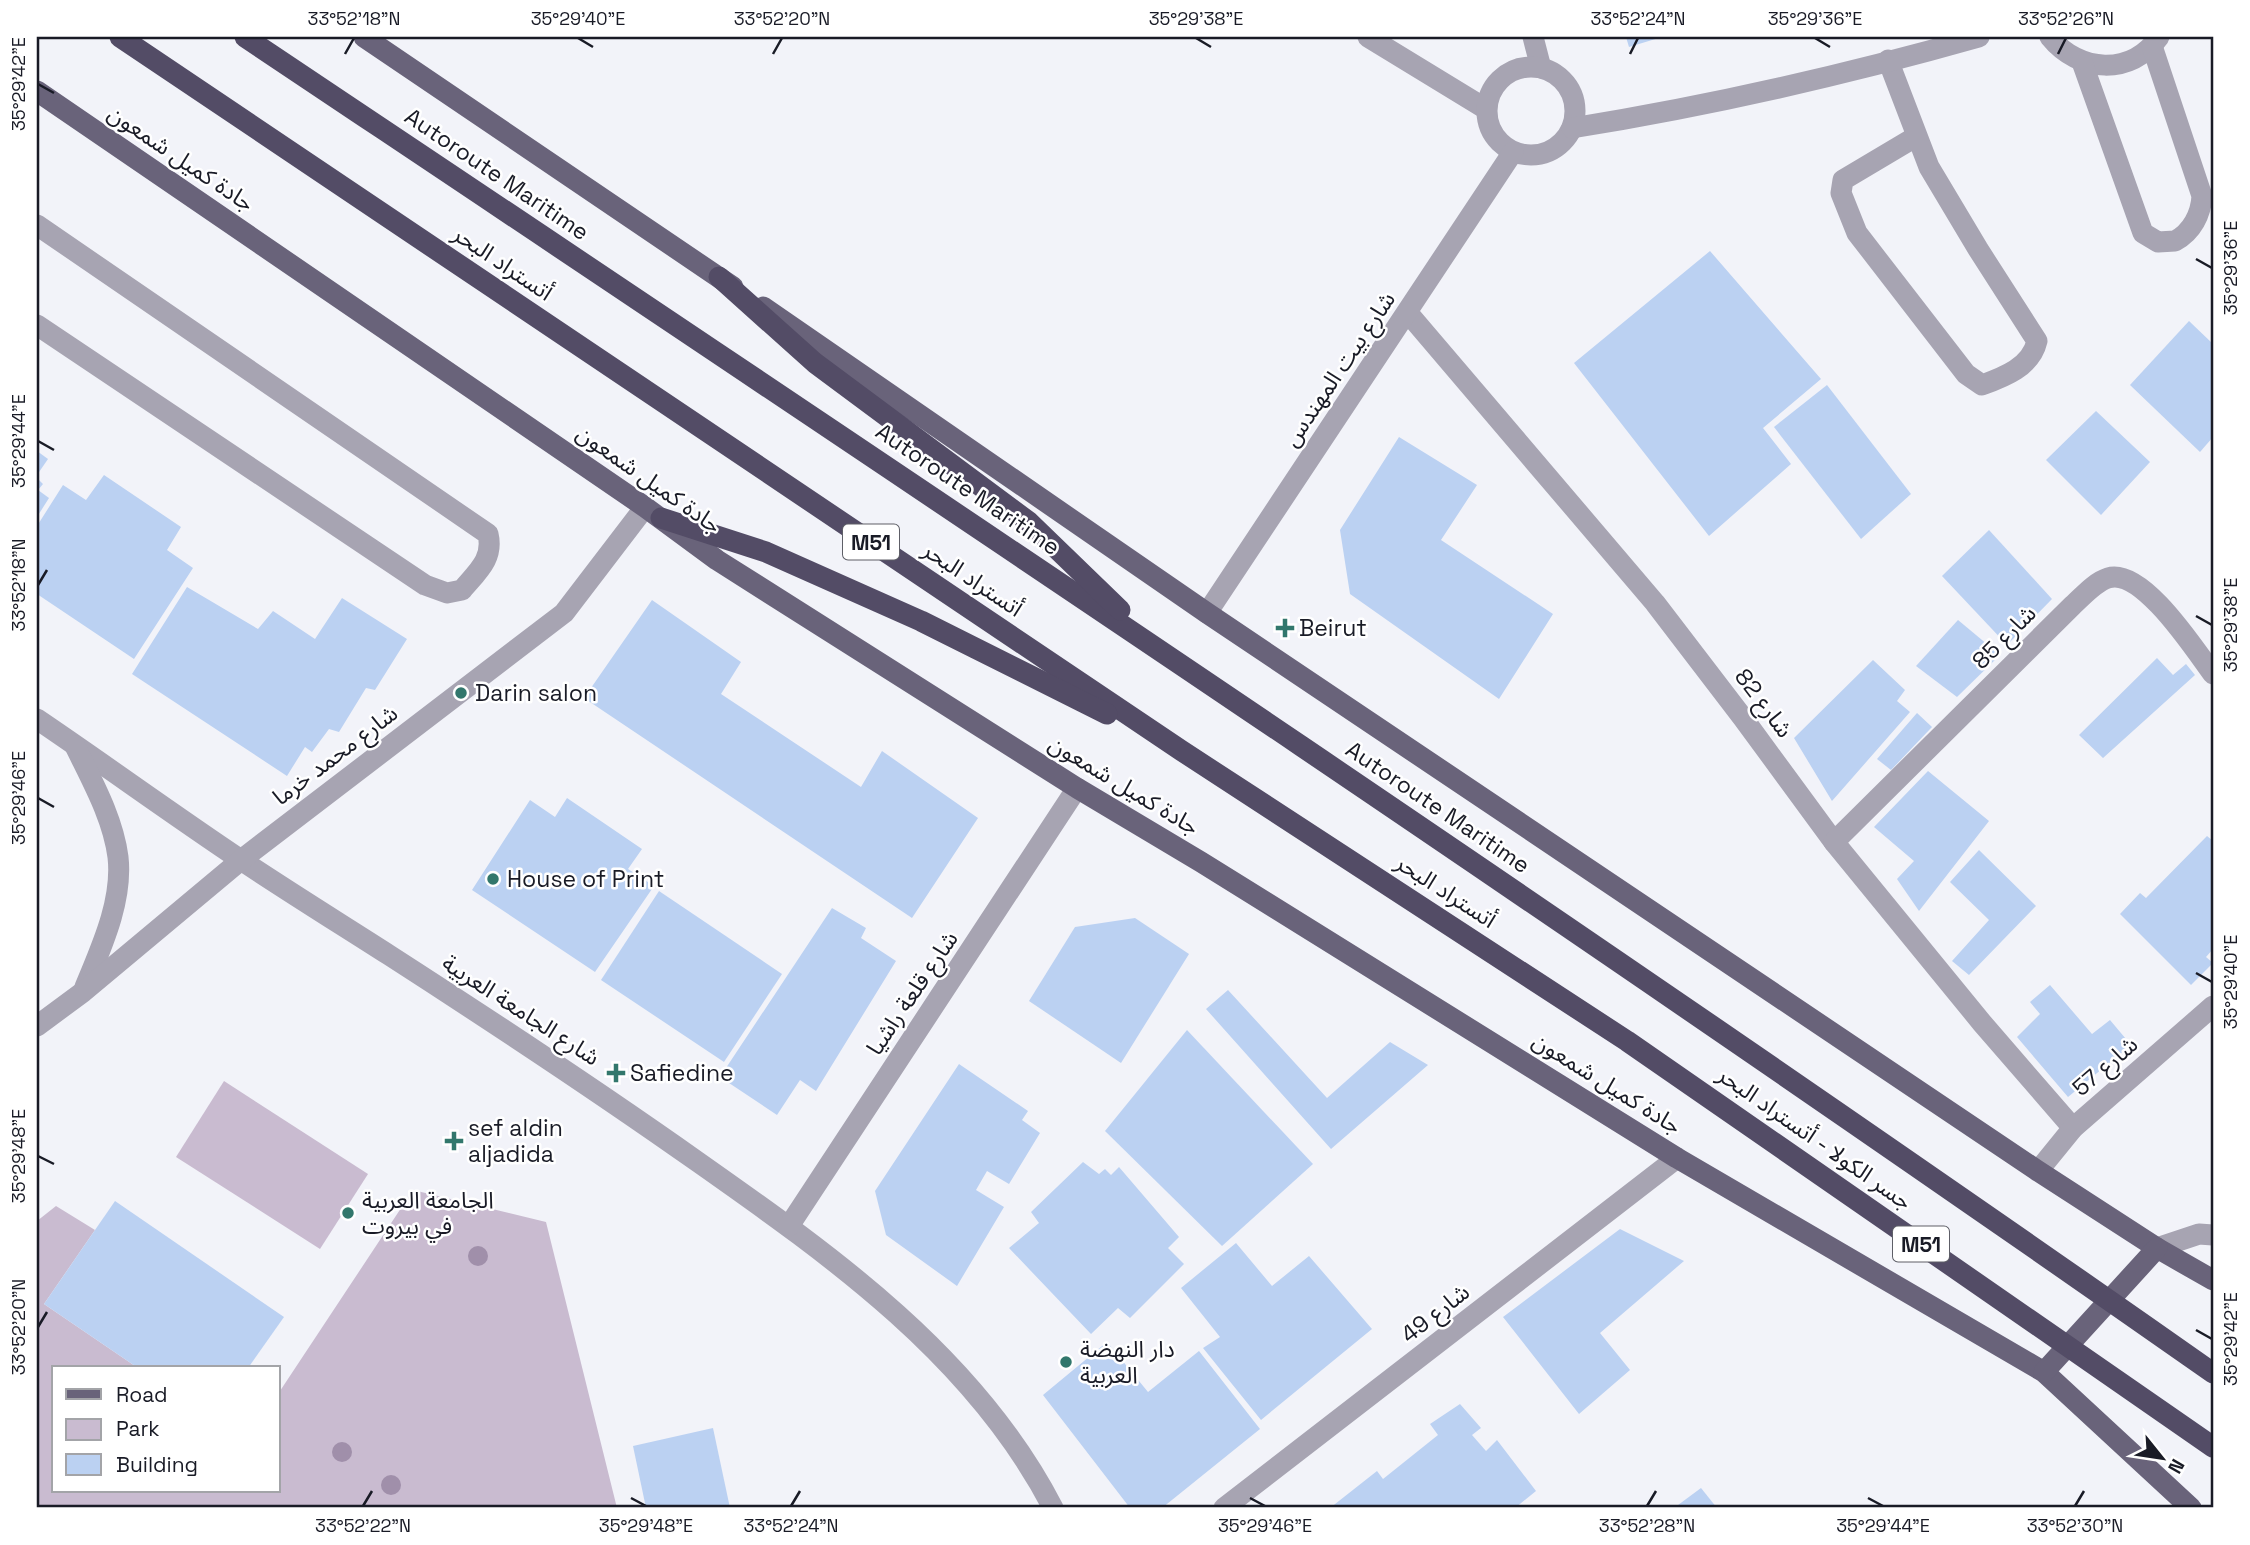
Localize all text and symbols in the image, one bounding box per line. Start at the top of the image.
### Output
text: 33°52'18"N [308,7,400,30]
text: 35°29'40"E [531,7,625,30]
text: 33°52'20"N [734,7,830,30]
text: 35°29'38"E [1149,7,1243,30]
text: 33°52'24"N [1590,7,1686,30]
text: 35°29'36"E [1768,7,1862,30]
text: 33°52'26"N [2018,7,2114,30]
text: 35°29'42"E [7,37,30,131]
street label: جادة كميل شمعون [102,98,260,218]
street label: Autoroute Maritime [399,101,595,247]
street label: أتستراد البحر [446,218,559,308]
text: 35°29'36"E [2219,221,2242,315]
street label: شارع بيت المهندس [1276,286,1404,453]
text: 35°29'44"E [7,394,30,488]
street label: Autoroute Maritime [870,416,1066,562]
street label: جادة كميل شمعون [571,418,727,540]
road number: M51 [843,524,899,560]
street label: أتستراد البحر [916,534,1029,624]
text: 33°52'18"N [7,539,30,631]
text: 35°29'38"E [2219,578,2242,672]
street label: شارع 85 [1966,599,2044,677]
place label: Beirut [1299,613,1367,643]
marker: Beirut [1277,620,1293,636]
street label: شارع 82 [1727,662,1800,745]
place label: Darin salon [475,678,597,708]
marker: Darin salon [453,685,469,701]
street label: شارع محمد خرما [266,698,405,814]
street label: جادة كميل شمعون [1043,728,1205,842]
street label: Autoroute Maritime [1340,734,1536,880]
text: 35°29'46"E [7,751,30,845]
street label: أتستراد البحر [1389,847,1502,935]
place label: House of Print [507,864,664,894]
marker: House of Print [485,871,501,887]
street label: شارع قلعة راشيا [859,925,966,1062]
text: 35°29'40"E [2219,935,2242,1029]
street label: شارع الجامعة العربية [435,948,606,1074]
street label: جادة كميل شمعون [1527,1025,1687,1141]
street label: شارع 57 [2066,1029,2145,1104]
place label: Safiedine [630,1058,734,1088]
street label: جسر الكولا - أتستراد البحر [1711,1059,1918,1216]
marker: Safiedine [608,1065,624,1081]
text: 35°29'48"E [7,1109,30,1203]
place label: sef aldin aljadida [468,1113,563,1169]
marker: sef aldin aljadida [446,1133,462,1149]
place label: الجامعة العربية في بيروت [362,1185,494,1243]
marker: الجامعة العربية في بيروت [340,1205,356,1221]
road number: M51 [1893,1226,1949,1262]
street label: شارع 49 [1395,1277,1477,1351]
text: 33°52'20"N [7,1279,30,1375]
text: 35°29'42"E [2219,1292,2242,1386]
place label: دار النهضة العربية [1080,1334,1175,1390]
marker: دار النهضة العربية [1058,1354,1074,1370]
legend [52,1366,280,1492]
text: Road [116,1381,168,1408]
text: Park [116,1415,160,1442]
north arrow [2128,1422,2198,1492]
text: Building [116,1451,198,1478]
text: N [2162,1454,2190,1478]
text: 33°52'22"N [315,1514,411,1537]
text: 35°29'48"E [599,1514,693,1537]
text: 33°52'24"N [743,1514,839,1537]
text: 35°29'46"E [1218,1514,1312,1537]
text: 33°52'28"N [1599,1514,1695,1537]
text: 35°29'44"E [1836,1514,1930,1537]
text: 33°52'30"N [2027,1514,2123,1537]

